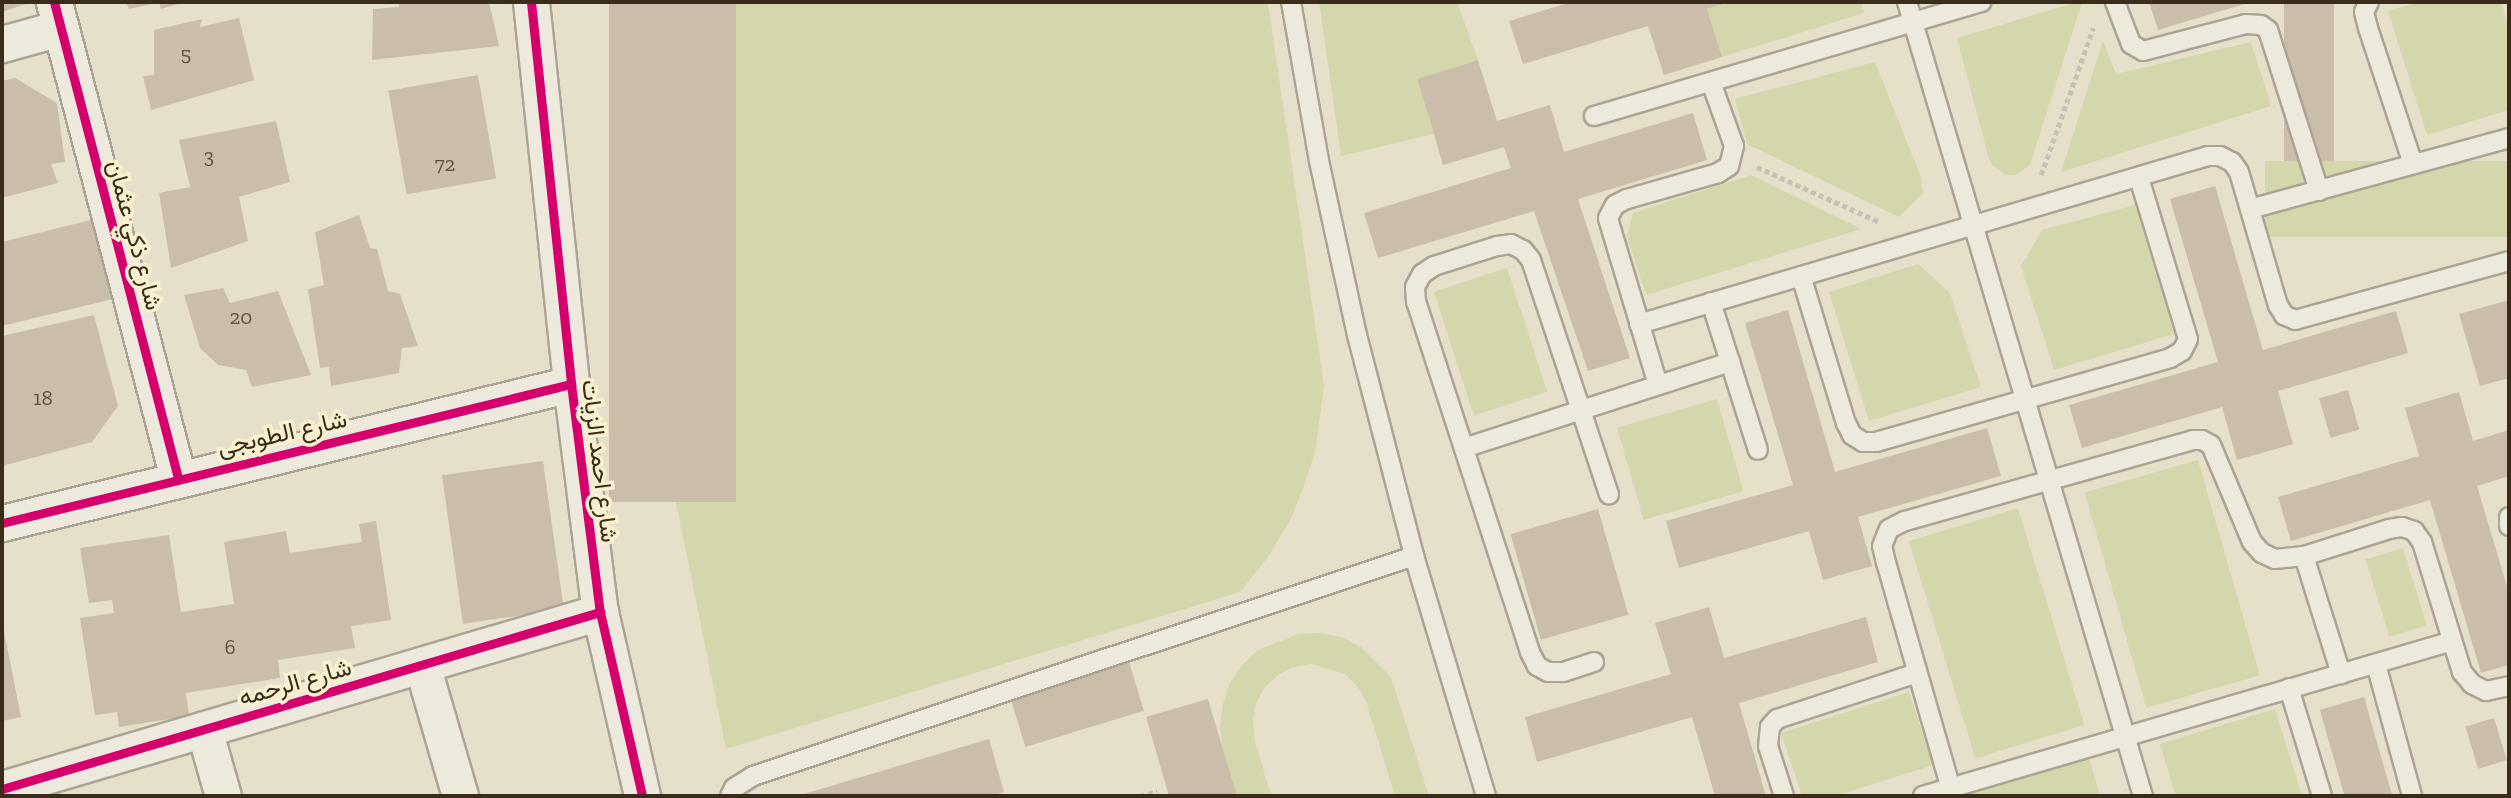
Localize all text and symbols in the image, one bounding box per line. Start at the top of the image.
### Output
house number: 5 [181,41,191,67]
house number: 3 [204,143,214,169]
house number: 72 [435,151,455,177]
street label: شارع ذكي عثمان [101,157,169,313]
house number: 20 [230,304,252,330]
street label: شارع احمد الزيات [576,378,624,544]
house number: 18 [33,385,53,411]
street label: شارع الطوبجى [214,404,350,462]
house number: 6 [224,634,236,660]
street label: شارع الرحمه [235,652,355,712]

